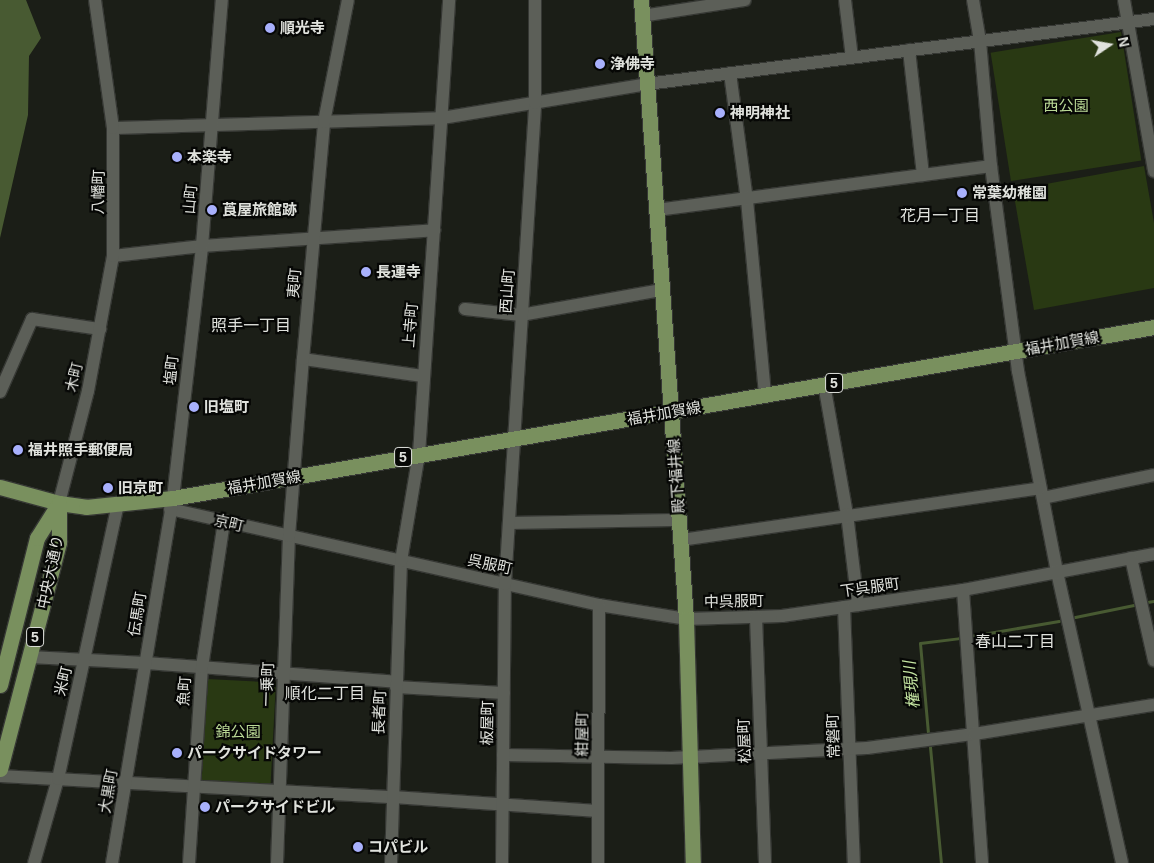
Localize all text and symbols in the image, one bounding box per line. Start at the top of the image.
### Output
place label: 順光寺 [280,19,325,37]
north arrow [1084,20,1134,70]
marker: 順光寺 [264,22,276,34]
text: N [1115,35,1133,48]
place label: 浄佛寺 [610,55,655,73]
marker: 浄佛寺 [594,58,606,70]
park label: 西公園 [1044,97,1088,115]
place label: 神明神社 [730,104,790,122]
marker: 神明神社 [714,107,726,119]
place label: 本楽寺 [187,148,232,166]
marker: 本楽寺 [171,151,183,163]
street label: 八幡町 [89,169,107,215]
street label: 山町 [180,183,200,215]
place label: 常葉幼稚園 [972,184,1047,202]
marker: 常葉幼稚園 [956,187,968,199]
place label: 莨屋旅館跡 [222,201,297,219]
marker: 莨屋旅館跡 [206,204,218,216]
district label: 花月一丁目 [900,206,980,226]
place label: 長運寺 [376,263,421,281]
marker: 長運寺 [360,266,372,278]
street label: 夷町 [284,267,304,299]
street label: 西山町 [496,268,518,314]
street label: 上寺町 [399,302,421,348]
district label: 照手一丁目 [211,316,291,336]
street label: 福井加賀線 [1024,328,1100,358]
street label: 塩町 [160,354,182,386]
street label: 木町 [62,360,86,394]
road number: 5 [824,372,844,394]
place label: 旧塩町 [204,398,249,416]
street label: 福井加賀線 [626,398,702,428]
marker: 旧塩町 [188,401,200,413]
street label: 殿下福井線 [664,438,688,514]
place label: 福井照手郵便局 [28,441,133,459]
marker: 福井照手郵便局 [12,444,24,456]
road number: 5 [393,446,413,468]
street label: 福井加賀線 [226,467,302,497]
place label: 旧京町 [118,479,163,497]
marker: 旧京町 [102,482,114,494]
street label: 京町 [212,511,246,535]
street label: 中央大通り [33,533,67,611]
street label: 呉服町 [466,551,514,577]
street label: 下呉服町 [839,574,901,600]
street label: 伝馬町 [125,590,149,638]
street label: 中呉服町 [704,591,764,611]
road number: 5 [25,626,45,649]
district label: 春山二丁目 [975,632,1055,652]
water label: 権現川 [900,660,924,710]
street label: 一乗町 [257,661,277,707]
street label: 米町 [51,664,75,698]
street label: 魚町 [174,675,194,707]
district label: 順化二丁目 [285,684,365,704]
street label: 長者町 [369,689,389,735]
street label: 板屋町 [478,700,496,746]
street label: 紺屋町 [573,712,591,756]
street label: 常磐町 [823,713,843,759]
street label: 松屋町 [734,718,754,764]
park label: 錦公園 [216,723,260,741]
place label: パークサイドタワー [187,744,322,762]
marker: パークサイドタワー [171,747,183,759]
street label: 大黒町 [95,767,121,815]
place label: パークサイドビル [215,798,335,816]
marker: パークサイドビル [199,801,211,813]
place label: コパビル [368,838,428,856]
marker: コパビル [352,841,364,853]

